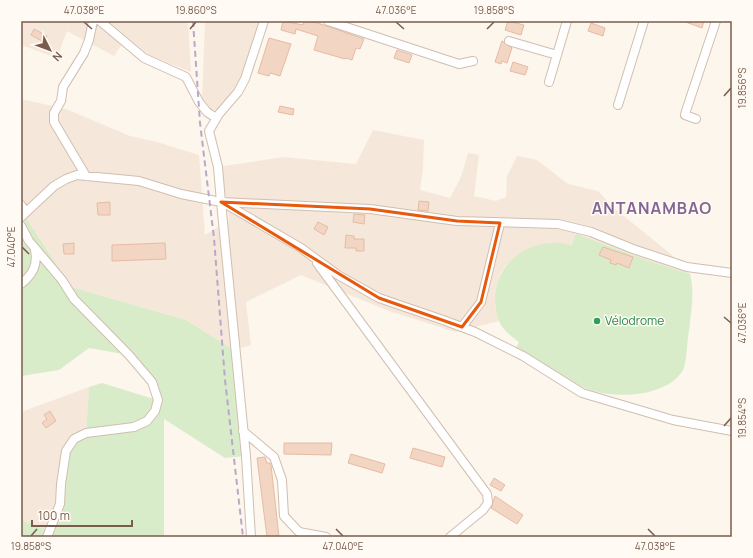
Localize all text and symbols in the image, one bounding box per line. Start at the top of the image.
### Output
text: 47.038°E [64,3,105,17]
text: 19.860°S [175,3,217,17]
text: 47.036°E [376,3,417,17]
text: 19.858°S [474,3,514,17]
north arrow [30,30,70,70]
text: N [50,49,66,65]
text: 19.856°S [735,68,749,108]
district label: ANTANAMBAO [592,197,712,219]
text: 47.040°E [4,226,18,268]
text: 47.036°E [735,302,749,343]
place label: Vélodrome [605,312,664,329]
marker: Vélodrome [592,316,602,326]
text: 19.854°S [735,398,749,438]
scale bar [32,502,132,528]
text: 100 m [38,507,70,524]
text: 19.858°S [11,539,51,553]
text: 47.040°E [322,539,364,553]
text: 47.038°E [635,539,676,553]

